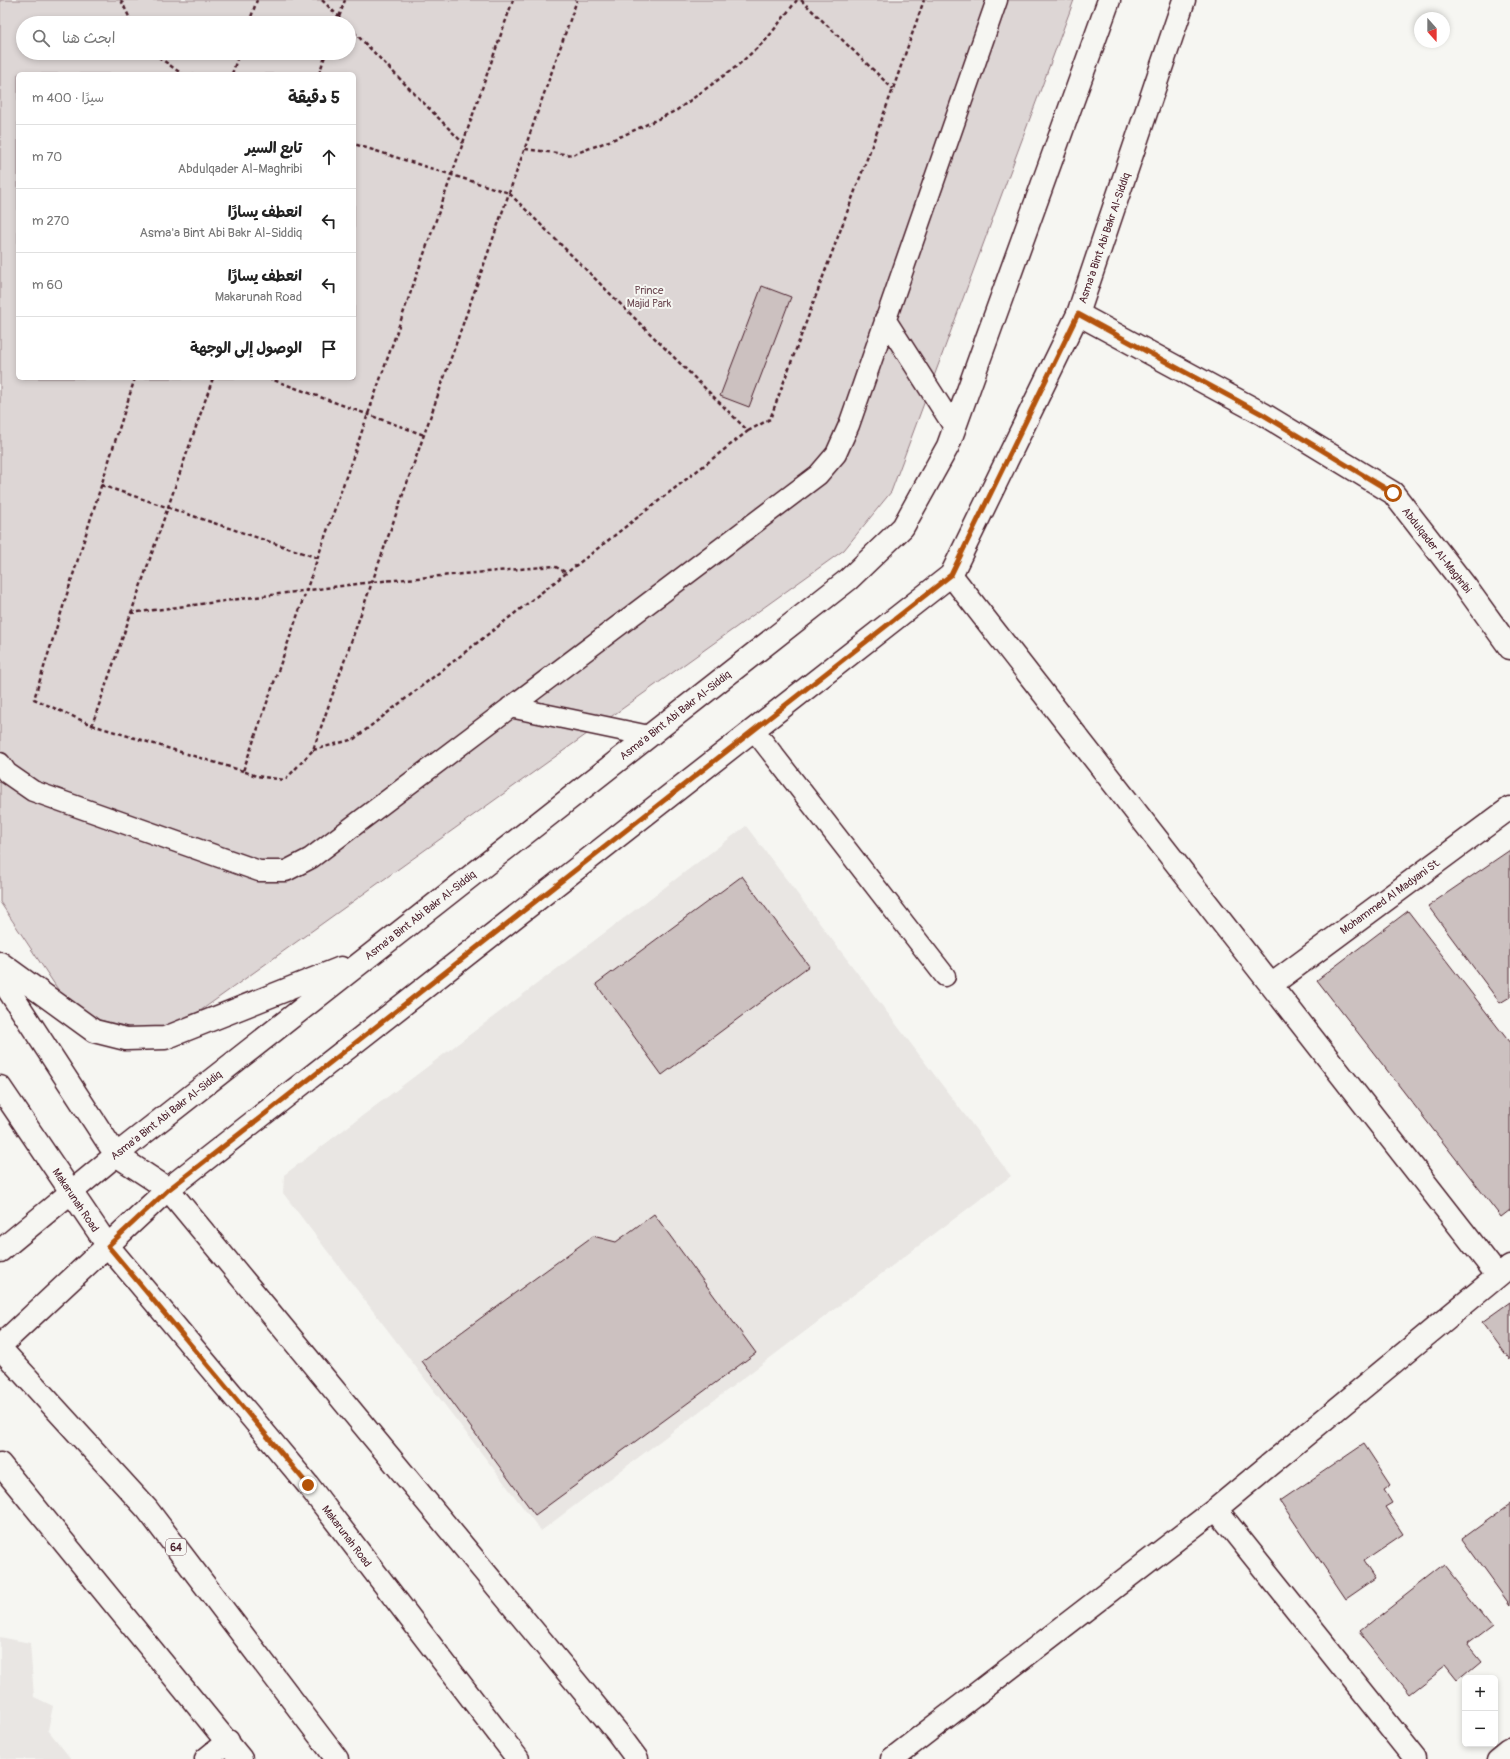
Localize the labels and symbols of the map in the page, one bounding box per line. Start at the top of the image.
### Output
north arrow [1414,12,1450,48]
street label: Asma'a Bint Abi Bakr Al-Siddiq [1076,171,1133,305]
park label: Prince Majid Park [627,284,672,310]
route start [1384,484,1402,502]
street label: Abdulqader Al-Maghribi [1399,505,1474,596]
street label: Asma'a Bint Abi Bakr Al-Siddiq [617,668,733,763]
street label: Mohammed Al Madyani St. [1338,856,1443,937]
street label: Asma'a Bint Abi Bakr Al-Siddiq [362,868,478,963]
street label: Asma'a Bint Abi Bakr Al-Siddiq [108,1068,224,1163]
street label: Makarunah Road [50,1166,102,1235]
route end [299,1476,317,1494]
street label: Makarunah Road [319,1503,374,1570]
road number: 64 [166,1539,186,1555]

